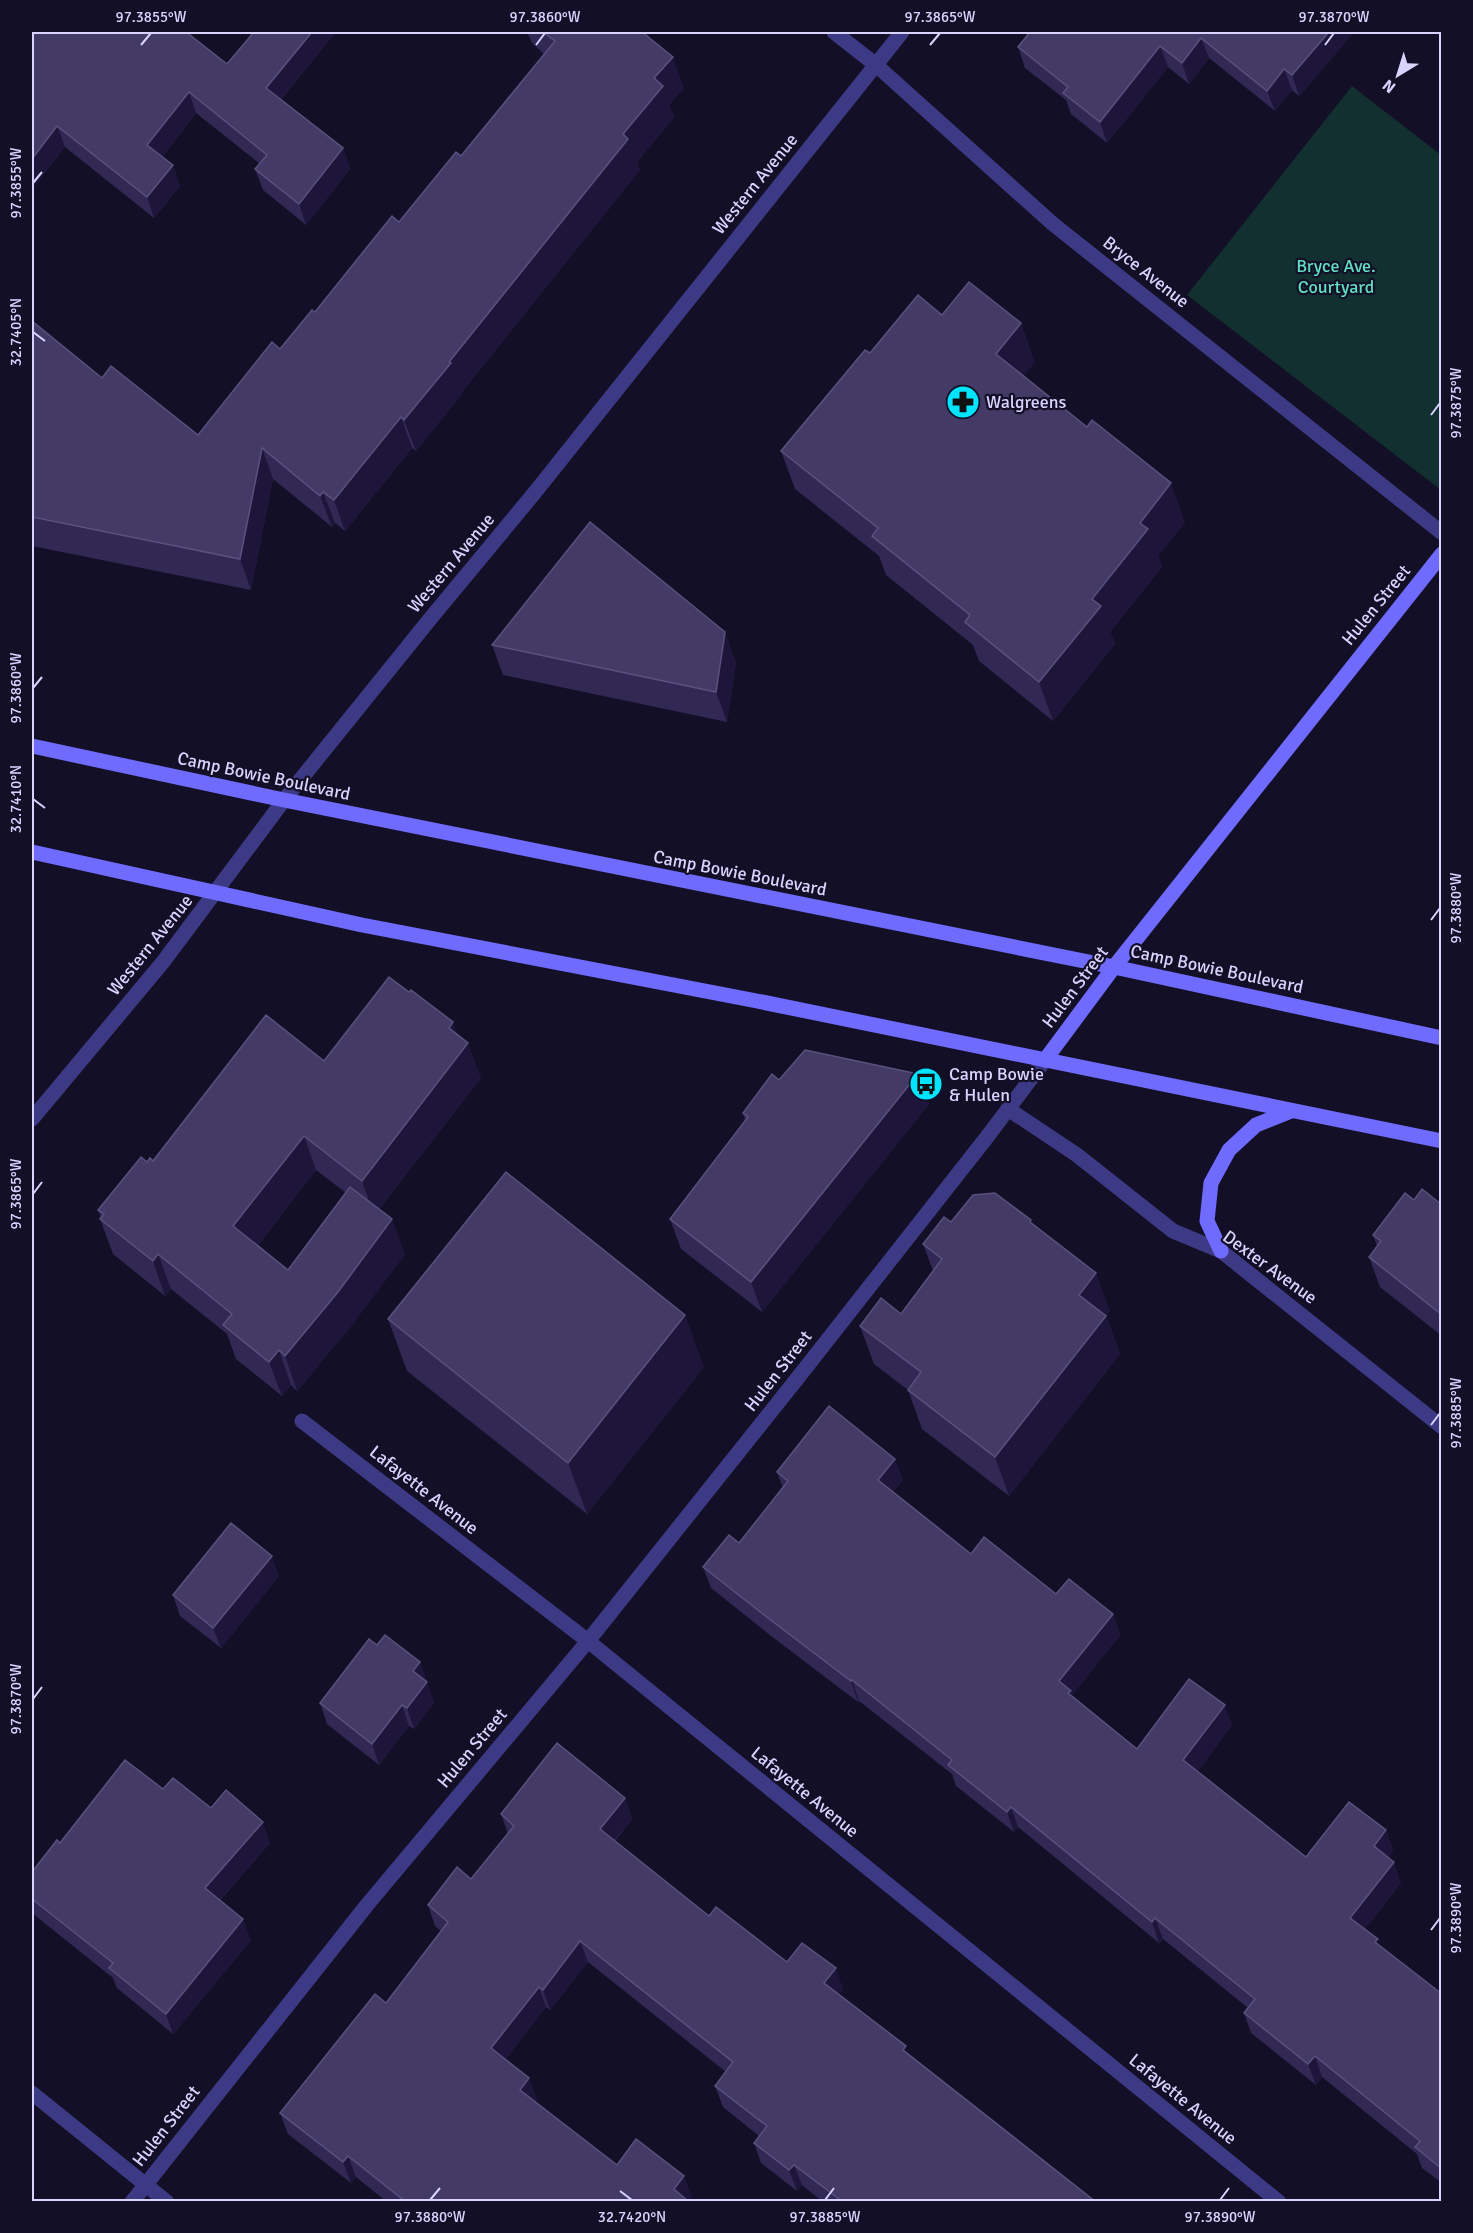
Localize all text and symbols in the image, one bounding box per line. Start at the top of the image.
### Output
text: 97.3855°W [116,8,187,26]
text: 97.3860°W [510,8,581,26]
text: 97.3865°W [905,8,976,26]
text: 97.3870°W [1299,8,1370,26]
north arrow [1368,45,1428,105]
text: N [1379,75,1400,97]
street label: Western Avenue [708,129,802,239]
text: 97.3855°W [7,147,25,218]
street label: Bryce Avenue [1098,231,1194,313]
park label: Bryce Ave. Courtyard [1296,255,1376,298]
text: 32.7405°N [7,298,25,366]
text: 97.3875°W [1447,367,1465,438]
pharmacy icon: Walgreens [945,384,981,420]
place label: Walgreens [986,391,1067,413]
street label: Western Avenue [403,509,499,617]
street label: Hulen Street [1337,560,1415,650]
text: 97.3860°W [7,652,25,723]
street label: Camp Bowie Boulevard [176,747,352,805]
text: 32.7410°N [7,765,25,833]
street label: Camp Bowie Boulevard [651,845,829,901]
text: 97.3880°W [1447,872,1465,943]
street label: Western Avenue [103,890,197,1000]
street label: Camp Bowie Boulevard [1129,940,1305,998]
street label: Hulen Street [1037,942,1113,1032]
place label: Camp Bowie & Hulen [949,1063,1044,1106]
bus stop icon: Camp Bowie & Hulen [908,1066,944,1102]
text: 97.3865°W [7,1158,25,1229]
street label: Dexter Avenue [1219,1225,1321,1309]
street label: Hulen Street [740,1326,816,1416]
text: 97.3885°W [1447,1377,1465,1448]
street label: Lafayette Avenue [365,1441,483,1539]
text: 97.3870°W [7,1663,25,1734]
street label: Hulen Street [432,1704,512,1792]
street label: Lafayette Avenue [747,1742,863,1842]
text: 97.3890°W [1447,1882,1465,1953]
street label: Lafayette Avenue [1125,2049,1241,2149]
street label: Hulen Street [128,2081,204,2171]
text: 97.3880°W [395,2208,466,2226]
text: 32.7420°N [598,2208,666,2226]
text: 97.3885°W [790,2208,861,2226]
text: 97.3890°W [1185,2208,1256,2226]

